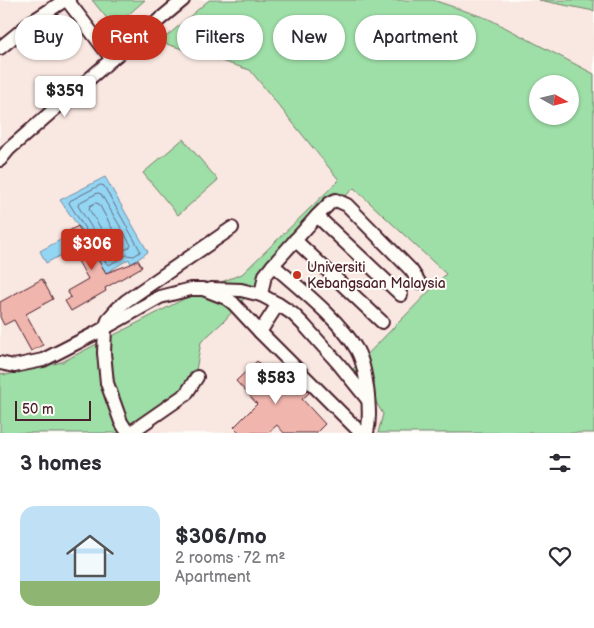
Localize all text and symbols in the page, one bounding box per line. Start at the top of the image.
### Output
chip: Buy [15,15,82,60]
chip: Rent [92,15,167,60]
chip: Filters [177,15,263,60]
chip: New [273,15,345,60]
chip: Apartment [355,15,476,60]
north arrow [529,75,579,125]
map controls [529,75,579,125]
pin: $359 [35,76,95,118]
text: $359 [46,82,84,101]
pin: $306 [62,228,122,271]
text: $306 [72,235,112,254]
place label: Universiti Kebangsaan Malaysia [307,259,446,292]
marker: Universiti Kebangsaan Malaysia [291,269,303,281]
pin: $583 [246,362,306,405]
text: $583 [257,369,295,388]
scale bar [15,398,91,421]
text: 50 m [22,401,54,418]
icon: filters [546,449,574,477]
text: 3 homes [20,451,102,476]
text: $306/mo [175,524,267,549]
icon: home [60,526,120,586]
icon: heart [546,542,574,570]
text: 2 rooms · 72 m² [175,549,285,568]
text: Apartment [175,568,251,587]

